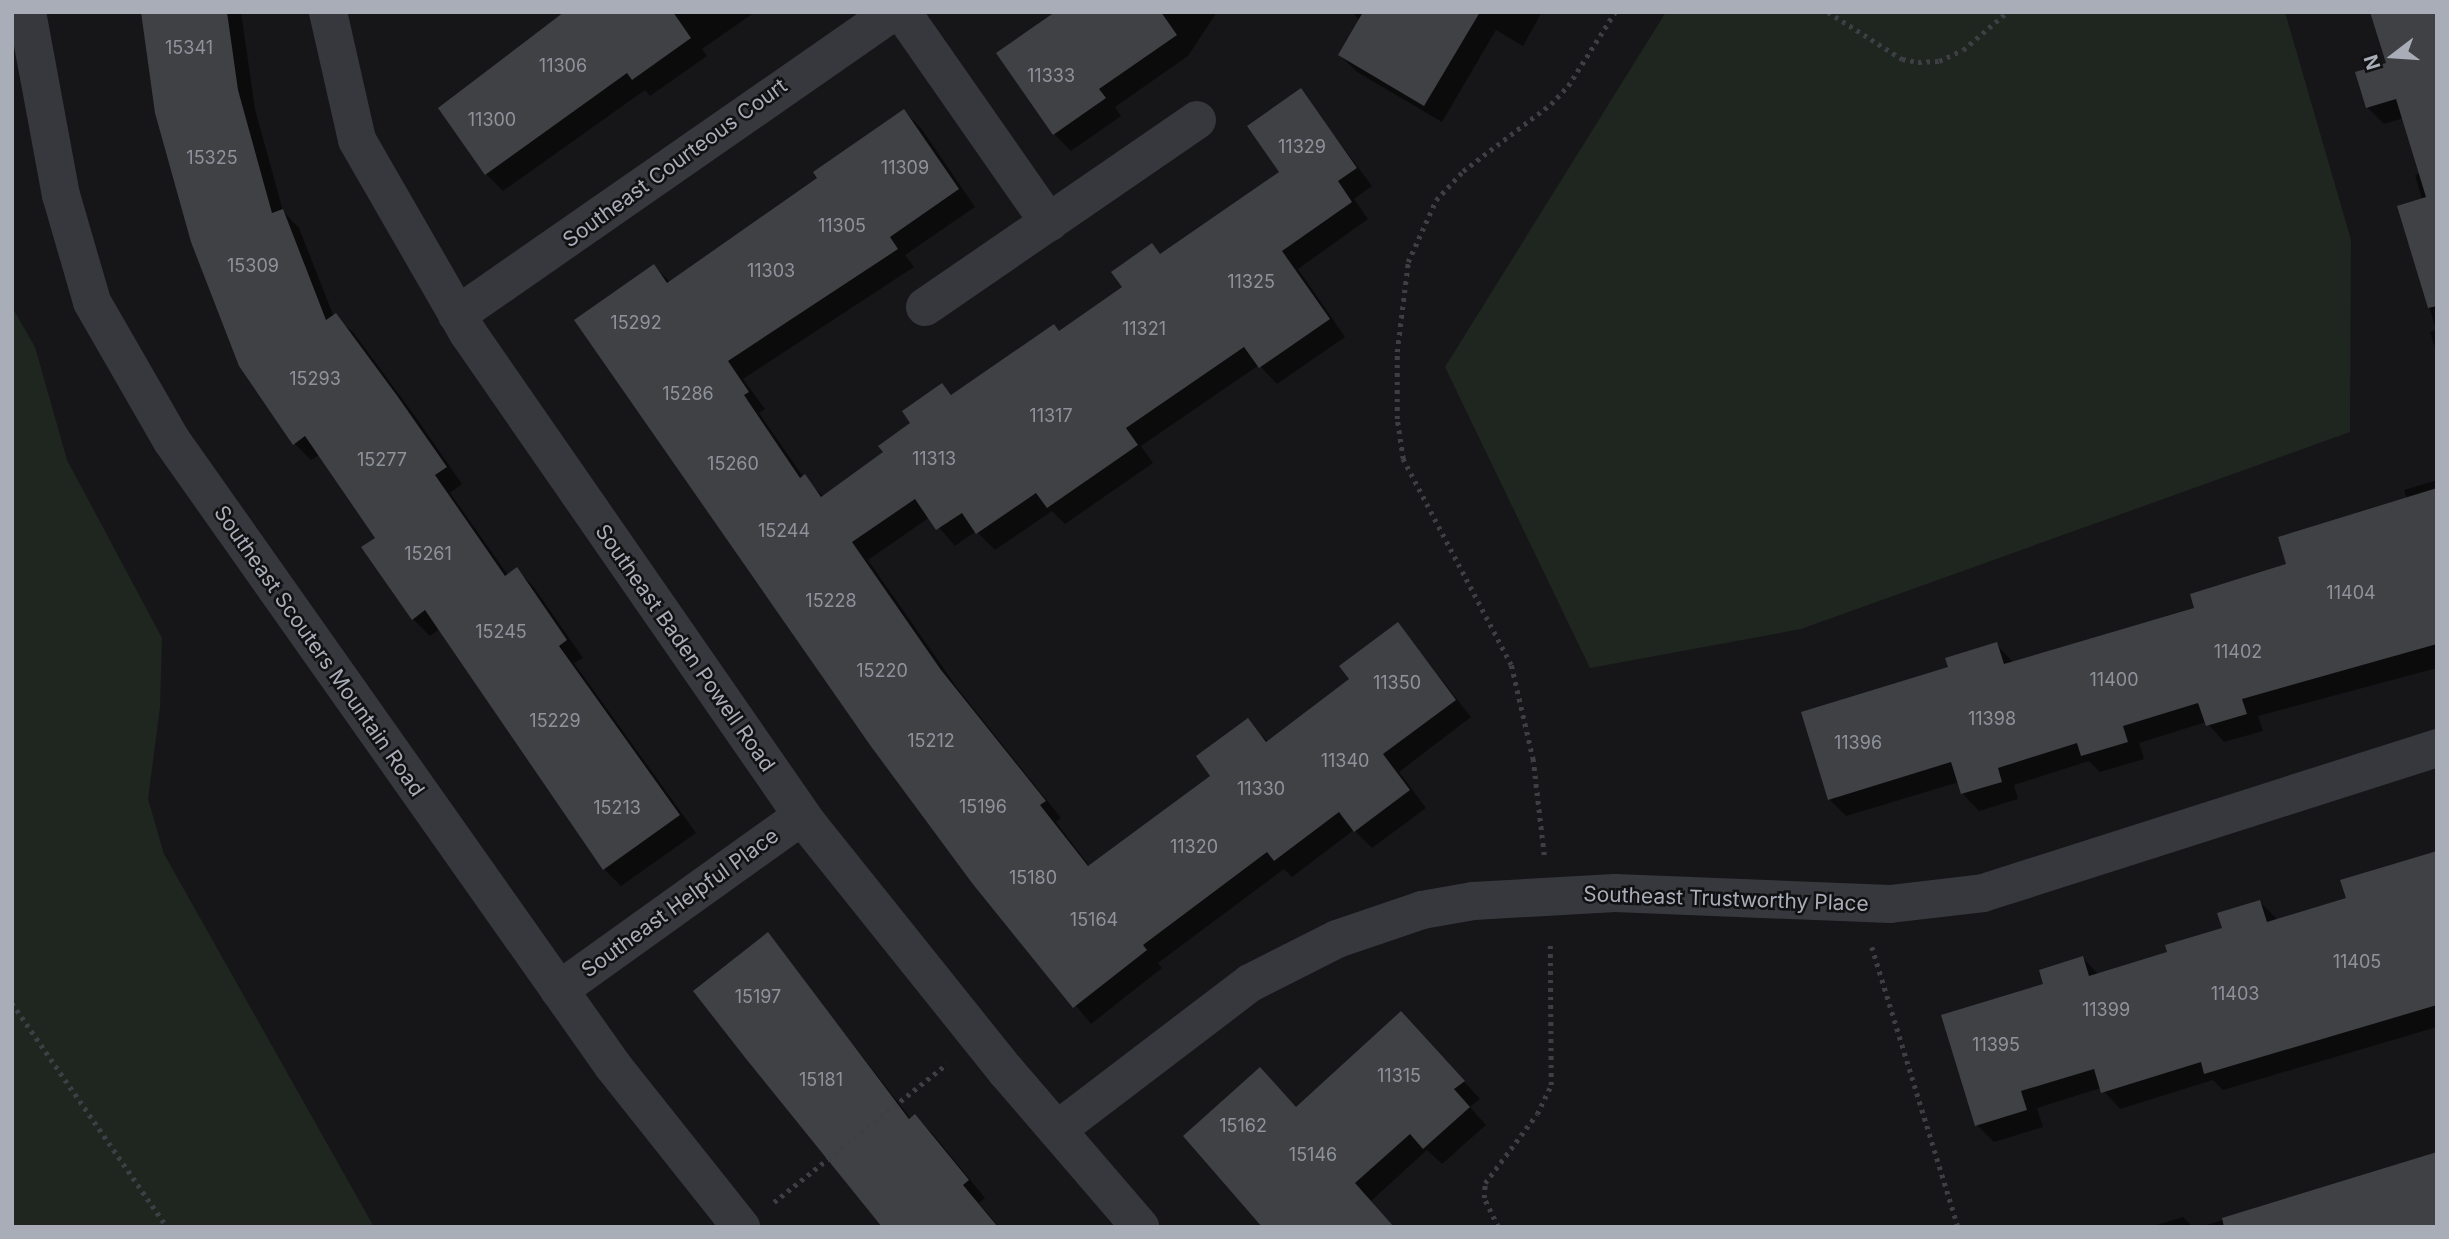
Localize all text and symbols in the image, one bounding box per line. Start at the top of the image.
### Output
north arrow [2358,21,2428,91]
house number: 15341 [165,37,213,59]
text: N [2359,52,2386,73]
house number: 11306 [539,55,587,77]
house number: 11333 [1027,65,1075,87]
street label: Southeast Courteous Court [558,73,792,253]
house number: 11300 [468,109,516,131]
house number: 11329 [1278,136,1326,158]
house number: 15325 [186,147,238,169]
house number: 11309 [881,157,929,179]
house number: 11305 [818,215,866,237]
house number: 15309 [227,255,279,277]
house number: 11303 [747,260,795,282]
house number: 11325 [1227,271,1275,293]
house number: 15292 [610,312,662,334]
house number: 11321 [1122,318,1166,340]
house number: 15293 [289,368,341,390]
house number: 15286 [662,383,714,405]
house number: 11317 [1029,405,1073,427]
house number: 11313 [912,448,956,470]
house number: 15277 [357,449,407,471]
house number: 15260 [707,453,759,475]
street label: Southeast Scouters Mountain Road [208,501,430,801]
street label: Southeast Baden Powell Road [590,519,780,777]
house number: 15244 [758,520,810,542]
house number: 15261 [404,543,452,565]
house number: 11404 [2326,582,2376,604]
house number: 15228 [805,590,857,612]
house number: 15245 [475,621,527,643]
house number: 11402 [2214,641,2262,663]
house number: 15220 [856,660,908,682]
house number: 11400 [2090,669,2138,691]
house number: 11350 [1373,672,1421,694]
house number: 11398 [1968,708,2016,730]
house number: 15229 [529,710,581,732]
house number: 15212 [907,730,955,752]
house number: 11396 [1834,732,1882,754]
house number: 11340 [1321,750,1369,772]
house number: 11330 [1237,778,1285,800]
house number: 15196 [959,796,1007,818]
house number: 15213 [593,797,641,819]
street label: Southeast Helpful Place [577,823,783,983]
house number: 11320 [1170,836,1218,858]
house number: 15180 [1009,867,1057,889]
street label: Southeast Trustworthy Place [1583,881,1869,917]
house number: 15164 [1070,909,1118,931]
house number: 11405 [2333,951,2381,973]
house number: 11403 [2211,983,2259,1005]
house number: 15197 [735,986,781,1008]
house number: 11399 [2082,999,2130,1021]
house number: 11395 [1972,1034,2020,1056]
house number: 11315 [1377,1065,1421,1087]
house number: 15181 [799,1069,843,1091]
house number: 15162 [1219,1115,1267,1137]
house number: 15146 [1289,1144,1337,1166]

